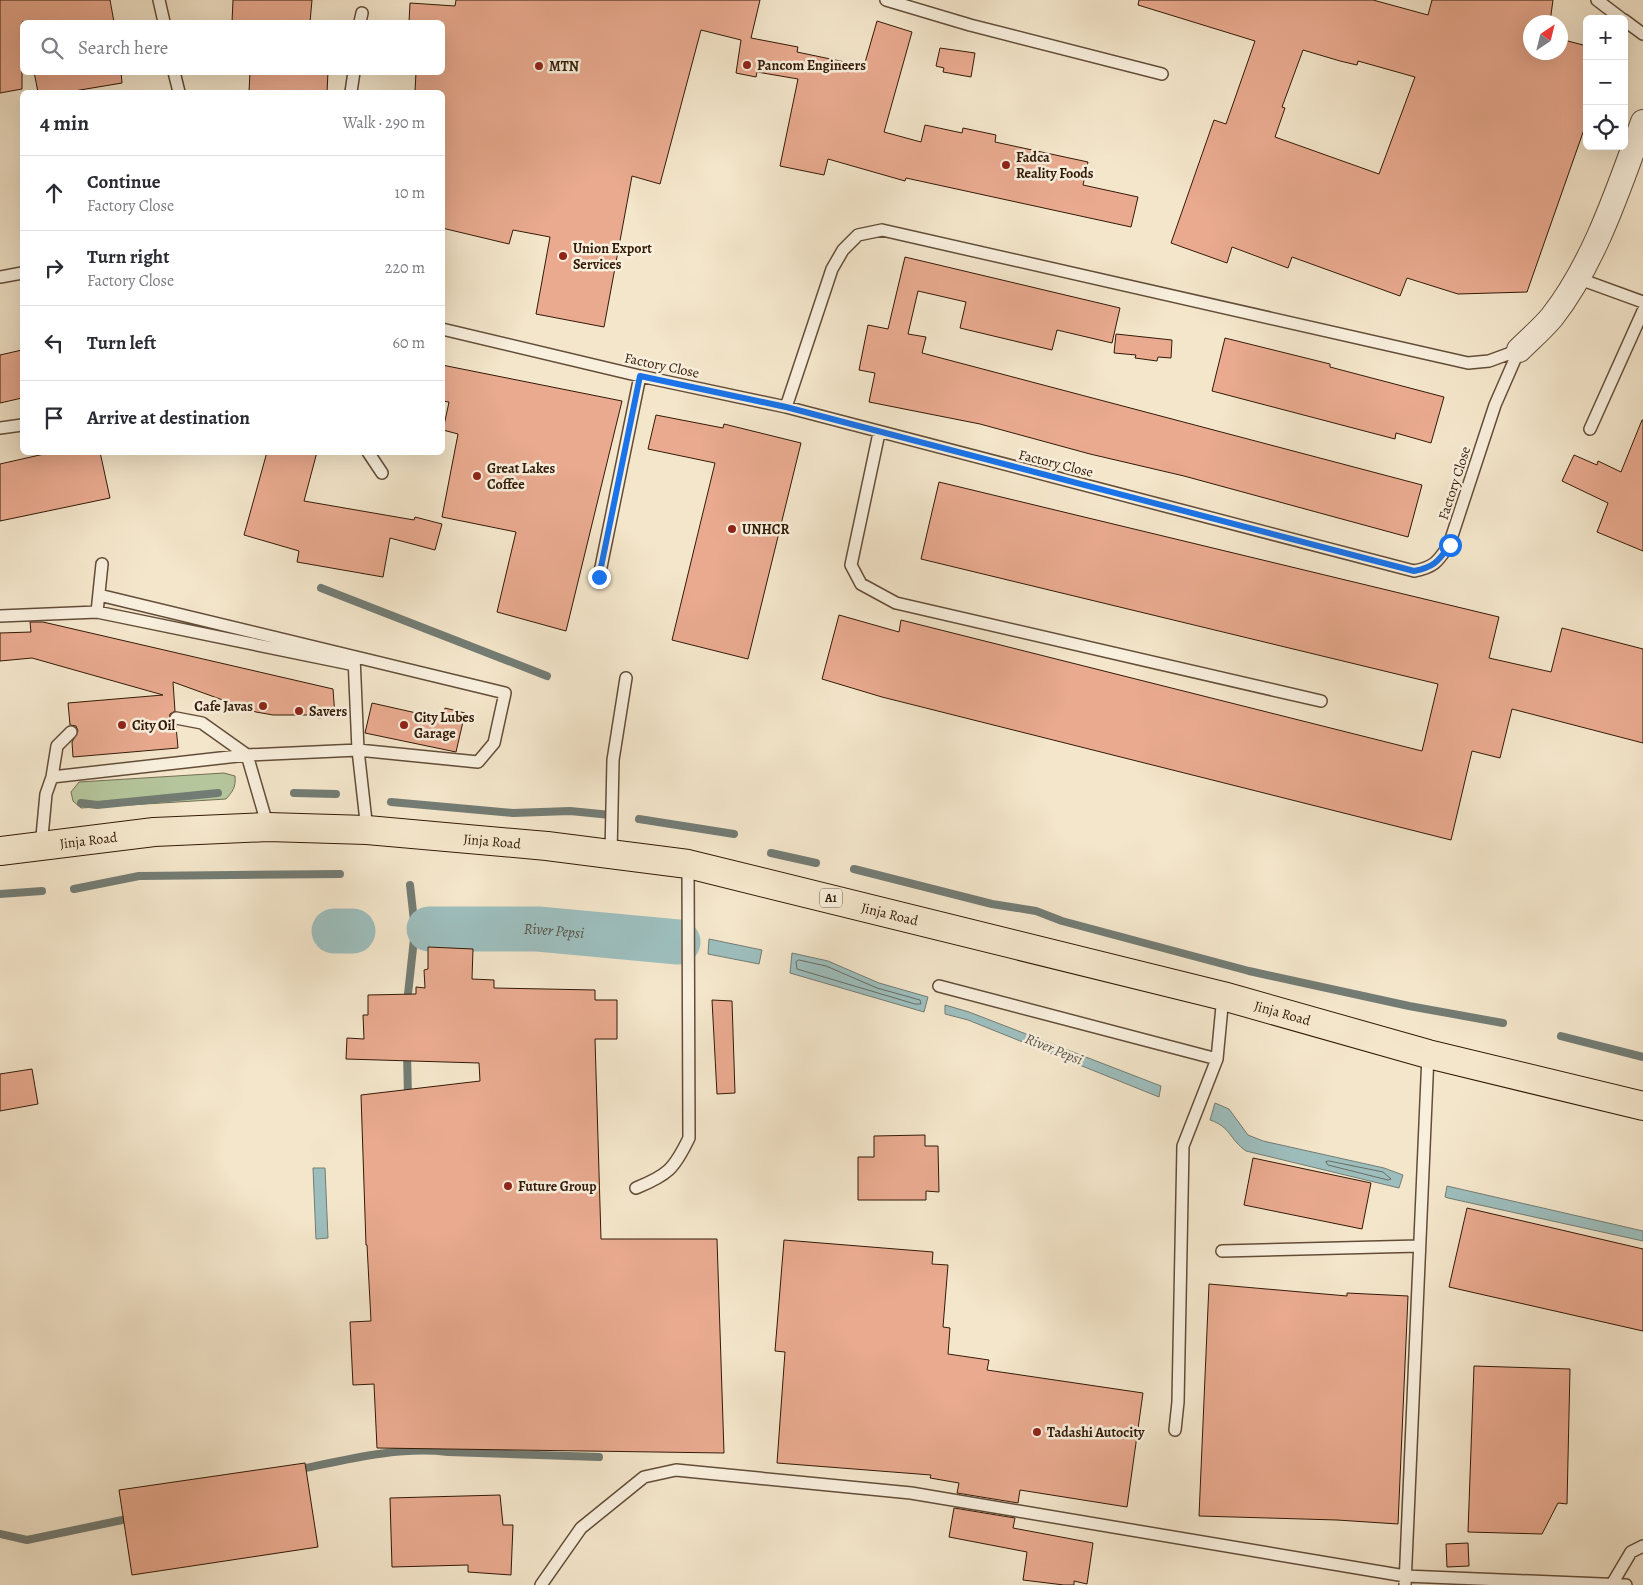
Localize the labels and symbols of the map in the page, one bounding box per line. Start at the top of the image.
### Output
north arrow [1523,15,1568,60]
place label: Pancom Engineers [757,56,866,75]
place label: MTN [549,57,579,76]
marker: Pancom Engineers [741,59,753,71]
marker: MTN [533,60,545,72]
place label: Fadca Reality Foods [1016,148,1094,183]
marker: Fadca Reality Foods [1000,159,1012,171]
place label: Union Export Services [573,239,652,274]
marker: Union Export Services [557,250,569,262]
street label: Factory Close [623,348,701,383]
street label: Factory Close [1434,444,1475,522]
street label: Factory Close [1017,445,1095,482]
place label: Great Lakes Coffee [487,459,555,494]
marker: Great Lakes Coffee [471,470,483,482]
place label: UNHCR [742,520,789,539]
marker: UNHCR [726,523,738,535]
route start [1439,534,1462,557]
route end [588,566,611,589]
place label: Cafe Javas [194,697,253,716]
marker: Cafe Javas [257,700,269,712]
place label: Savers [309,702,347,721]
marker: Savers [293,705,305,717]
place label: City Lubes Garage [414,708,475,743]
place label: City Oil [132,716,176,735]
marker: City Oil [116,719,128,731]
marker: City Lubes Garage [398,719,410,731]
street label: Jinja Road [58,828,119,854]
street label: Jinja Road [462,830,522,854]
road number: A1 [820,888,842,908]
street label: Jinja Road [859,898,921,931]
water label: River Pepsi [524,919,585,943]
street label: Jinja Road [1252,996,1313,1030]
water label: River Pepsi [1022,1028,1086,1070]
place label: Future Group [518,1177,597,1196]
marker: Future Group [502,1180,514,1192]
place label: Tadashi Autocity [1047,1423,1145,1442]
marker: Tadashi Autocity [1031,1426,1043,1438]

